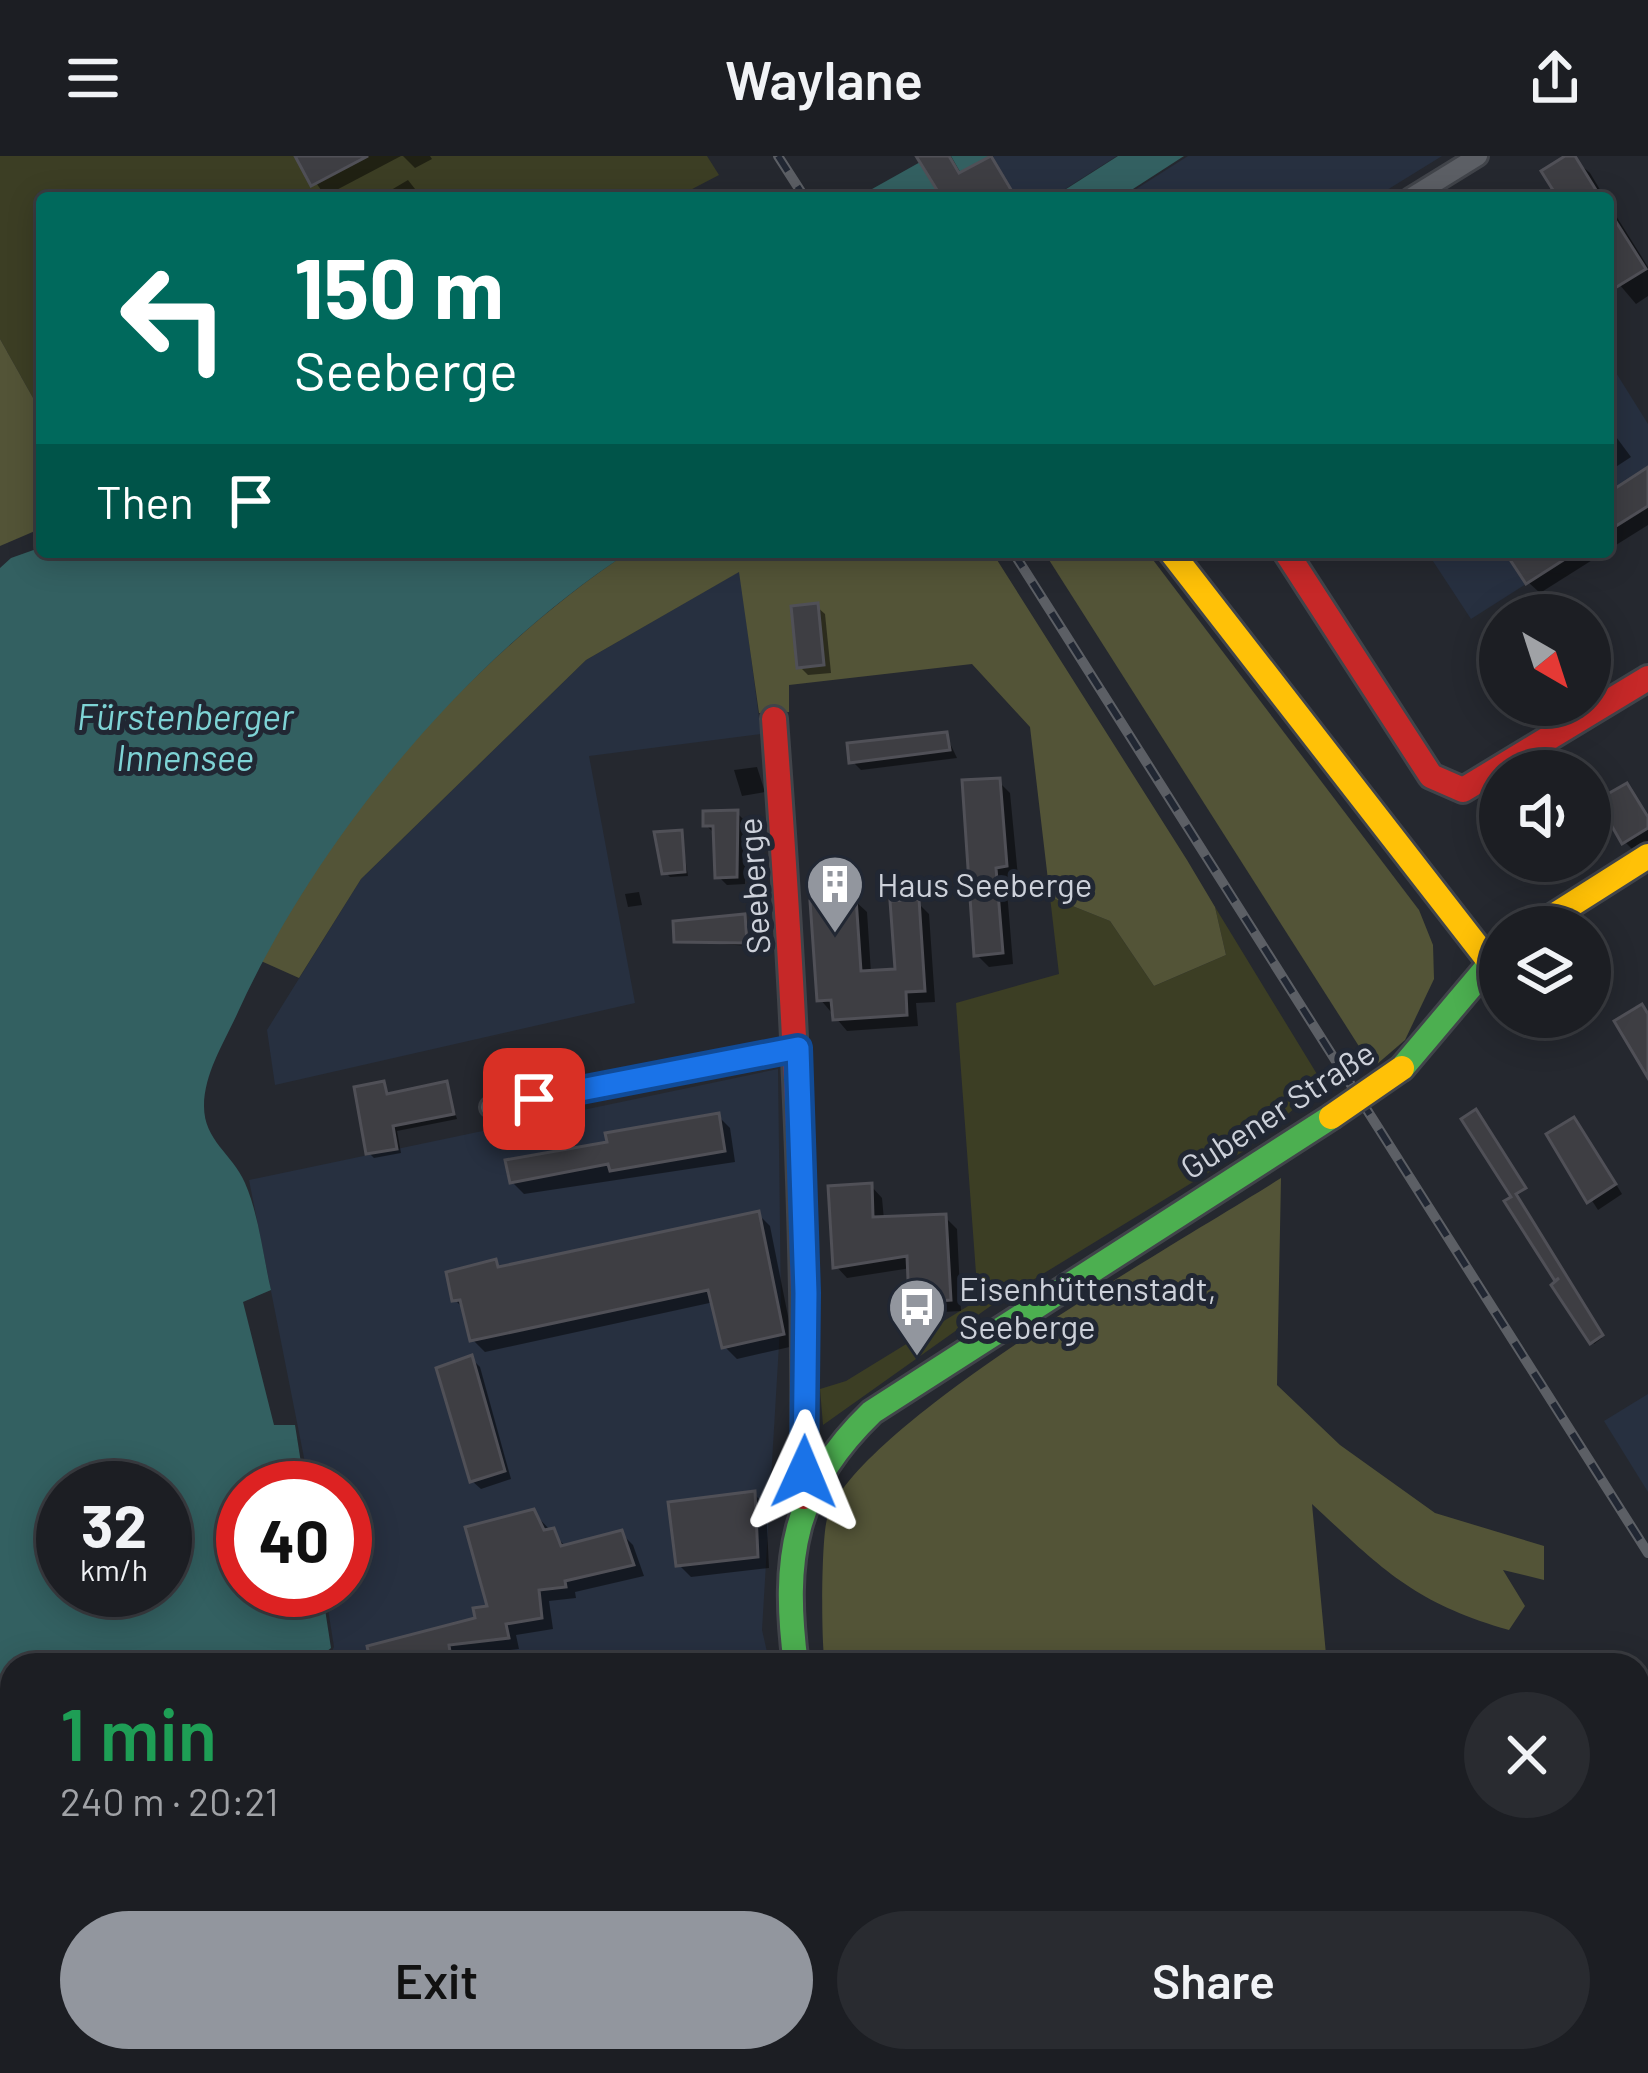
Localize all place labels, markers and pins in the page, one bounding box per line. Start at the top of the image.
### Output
building icon: Haus Seeberge [804,853,866,935]
place label: Haus Seeberge [877,864,1092,904]
pin [483,1048,585,1150]
place label: Eisenhüttenstadt, Seeberge [959,1268,1217,1346]
bus stop icon: Eisenhüttenstadt, Seeberge [886,1276,948,1358]

